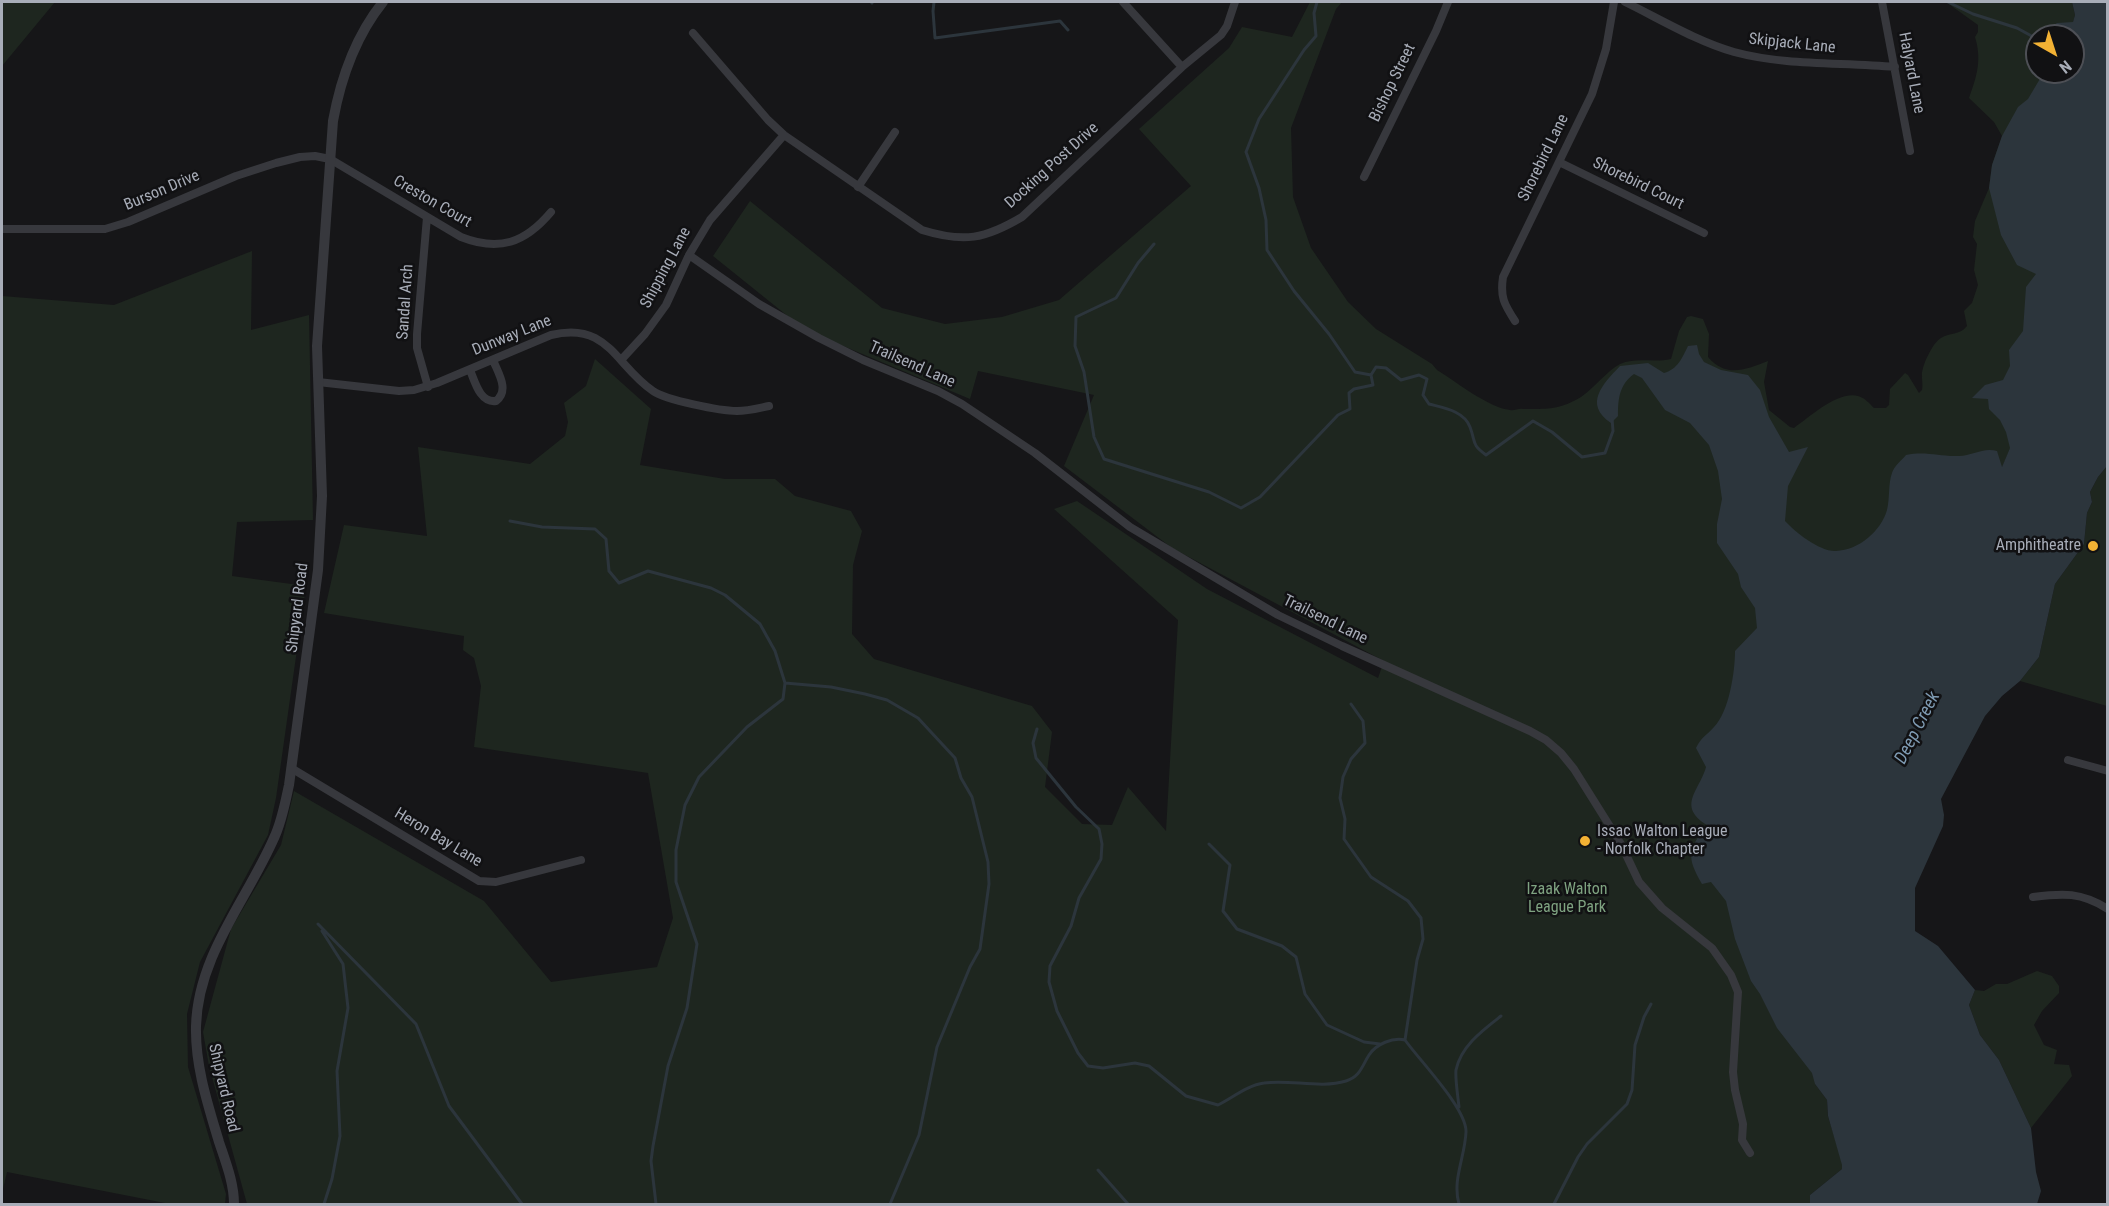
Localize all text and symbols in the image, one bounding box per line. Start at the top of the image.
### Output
north arrow [2025,24,2085,84]
street label: Skipjack Lane [1748,30,1836,58]
street label: Halyard Lane [1894,31,1928,115]
street label: Bishop Street [1366,41,1420,125]
text: N [2056,56,2075,77]
street label: Shorebird Lane [1515,111,1573,205]
street label: Docking Post Drive [1001,119,1103,213]
street label: Shorebird Court [1589,154,1687,214]
street label: Burson Drive [121,167,203,215]
street label: Creston Court [389,172,475,232]
street label: Shipping Lane [637,224,695,312]
street label: Sandal Arch [394,264,418,340]
street label: Dunway Lane [470,311,554,361]
street label: Trailsend Lane [866,338,958,392]
place label: Amphitheatre [1996,536,2081,556]
marker: Amphitheatre [2086,539,2100,553]
street label: Shipyard Road [283,562,313,654]
street label: Trailsend Lane [1279,591,1371,649]
water label: Deep Creek [1891,688,1945,768]
street label: Heron Bay Lane [391,804,485,872]
place label: Issac Walton League - Norfolk Chapter [1597,822,1728,860]
marker: Issac Walton League - Norfolk Chapter [1578,834,1592,848]
park label: Izaak Walton League Park [1527,880,1607,918]
street label: Shipyard Road [204,1042,242,1134]

